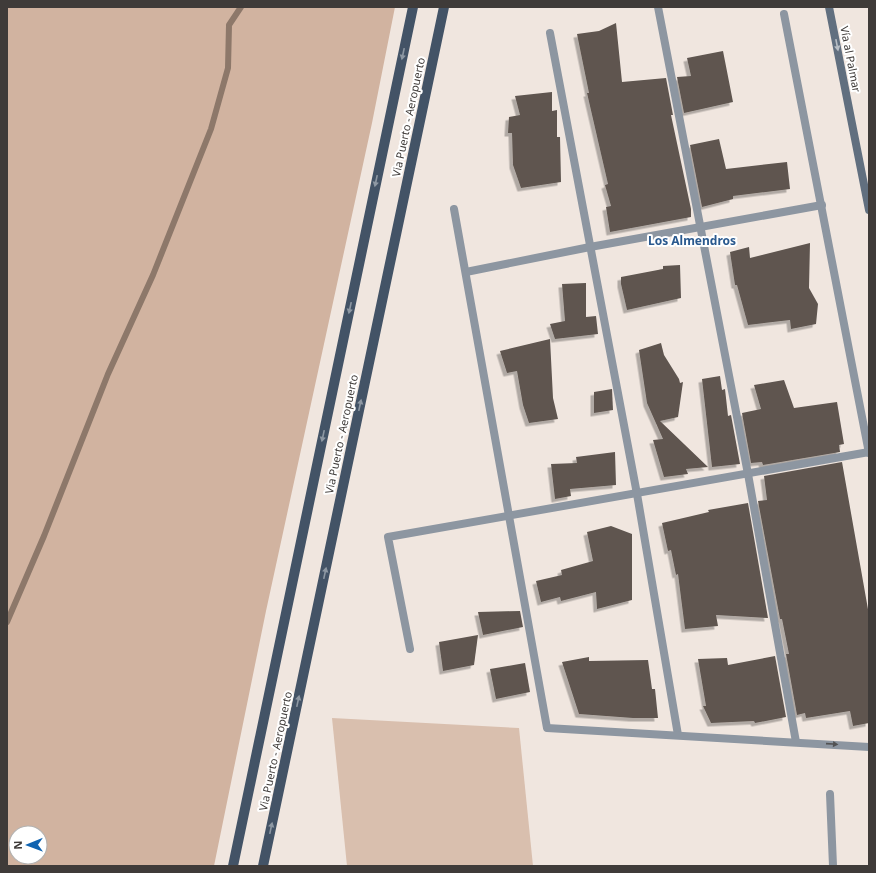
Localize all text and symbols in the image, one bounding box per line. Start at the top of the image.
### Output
street label: Vía al Palmar [837,25,865,94]
one-way arrow [834,39,840,51]
one-way arrow [400,48,406,60]
street label: Via Puerto - Aeropuerto [388,56,428,178]
one-way arrow [373,175,379,187]
district label: Los Almendros [648,232,736,249]
one-way arrow [346,302,352,315]
street label: Via Puerto - Aeropuerto [321,373,361,495]
one-way arrow [357,399,363,411]
one-way arrow [319,430,325,442]
one-way arrow [322,567,328,580]
street label: Via Puerto - Aeropuerto [255,690,295,812]
one-way arrow [296,695,302,707]
one-way arrow [826,741,838,748]
one-way arrow [269,822,275,834]
north arrow [8,825,48,865]
text: N [10,841,25,850]

